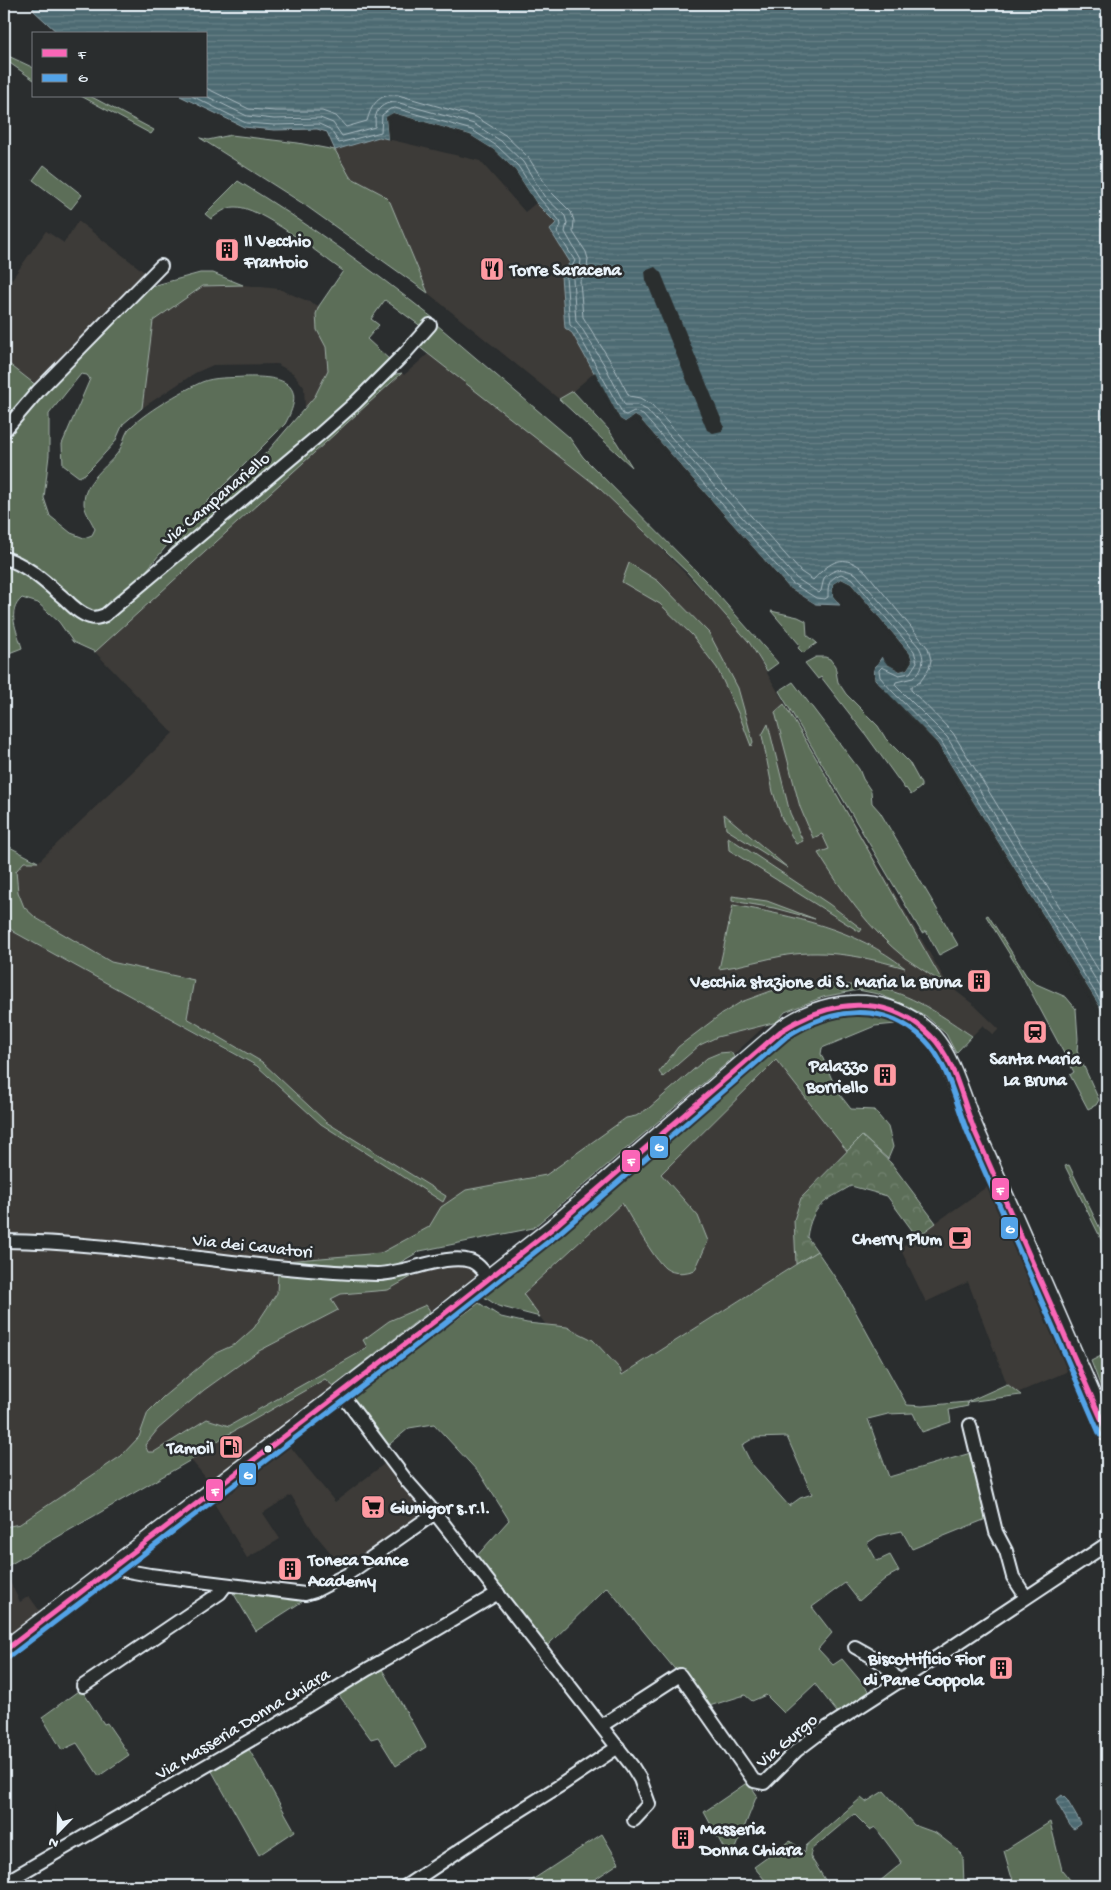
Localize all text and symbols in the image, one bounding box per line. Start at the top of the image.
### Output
legend [32,32,208,98]
text: F [77,46,87,64]
text: G [78,70,88,88]
place label: Il Vecchio Frantoio [243,232,312,274]
building icon: Il Vecchio Frantoio [214,237,240,263]
restaurant icon: Torre Saracena [479,256,505,282]
place label: Torre Saracena [508,261,622,282]
street label: Via Campanariello [157,449,275,552]
building icon: Vecchia stazione di S. Maria la Bruna [966,968,992,994]
place label: Vecchia stazione di S. Maria la Bruna [690,973,963,994]
station icon: Santa Maria La Bruna [1022,1019,1048,1045]
place label: Santa Maria La Bruna [989,1050,1082,1092]
place label: Palazzo Borriello [805,1057,869,1099]
building icon: Palazzo Borriello [872,1062,898,1088]
line badge: G [649,1135,669,1159]
text: G [655,1140,665,1157]
line badge: F [621,1149,641,1173]
text: F [626,1154,636,1171]
line badge: F [991,1177,1010,1201]
text: F [995,1183,1005,1200]
line badge: G [1000,1216,1019,1240]
text: G [1006,1222,1016,1239]
cafe icon: Cherry Plum [947,1225,973,1251]
place label: Cherry Plum [851,1230,942,1251]
street label: Via dei Cavatori [191,1231,314,1264]
fuel station icon: Tamoil [218,1434,244,1460]
place label: Tamoil [165,1439,214,1460]
unlabelled marker [263,1444,273,1454]
line badge: G [238,1462,257,1486]
text: G [244,1468,254,1485]
line badge: F [205,1478,224,1502]
text: F [210,1484,220,1501]
supermarket icon: Giunigor s.r.l. [360,1494,386,1520]
place label: Giunigor s.r.l. [390,1499,490,1520]
place label: Toneca Dance Academy [306,1551,409,1593]
building icon: Toneca Dance Academy [277,1556,303,1582]
place label: Biscottificio Fior di Pane Coppola [863,1650,987,1692]
building icon: Biscottificio Fior di Pane Coppola [988,1655,1014,1681]
street label: Via Masseria Donna Chiara [151,1664,335,1786]
street label: Via Gurgo [752,1710,823,1774]
north arrow [32,1808,82,1858]
place label: Masseria Donna Chiara [698,1820,803,1862]
building icon: Masseria Donna Chiara [670,1825,696,1851]
text: N [46,1832,61,1851]

